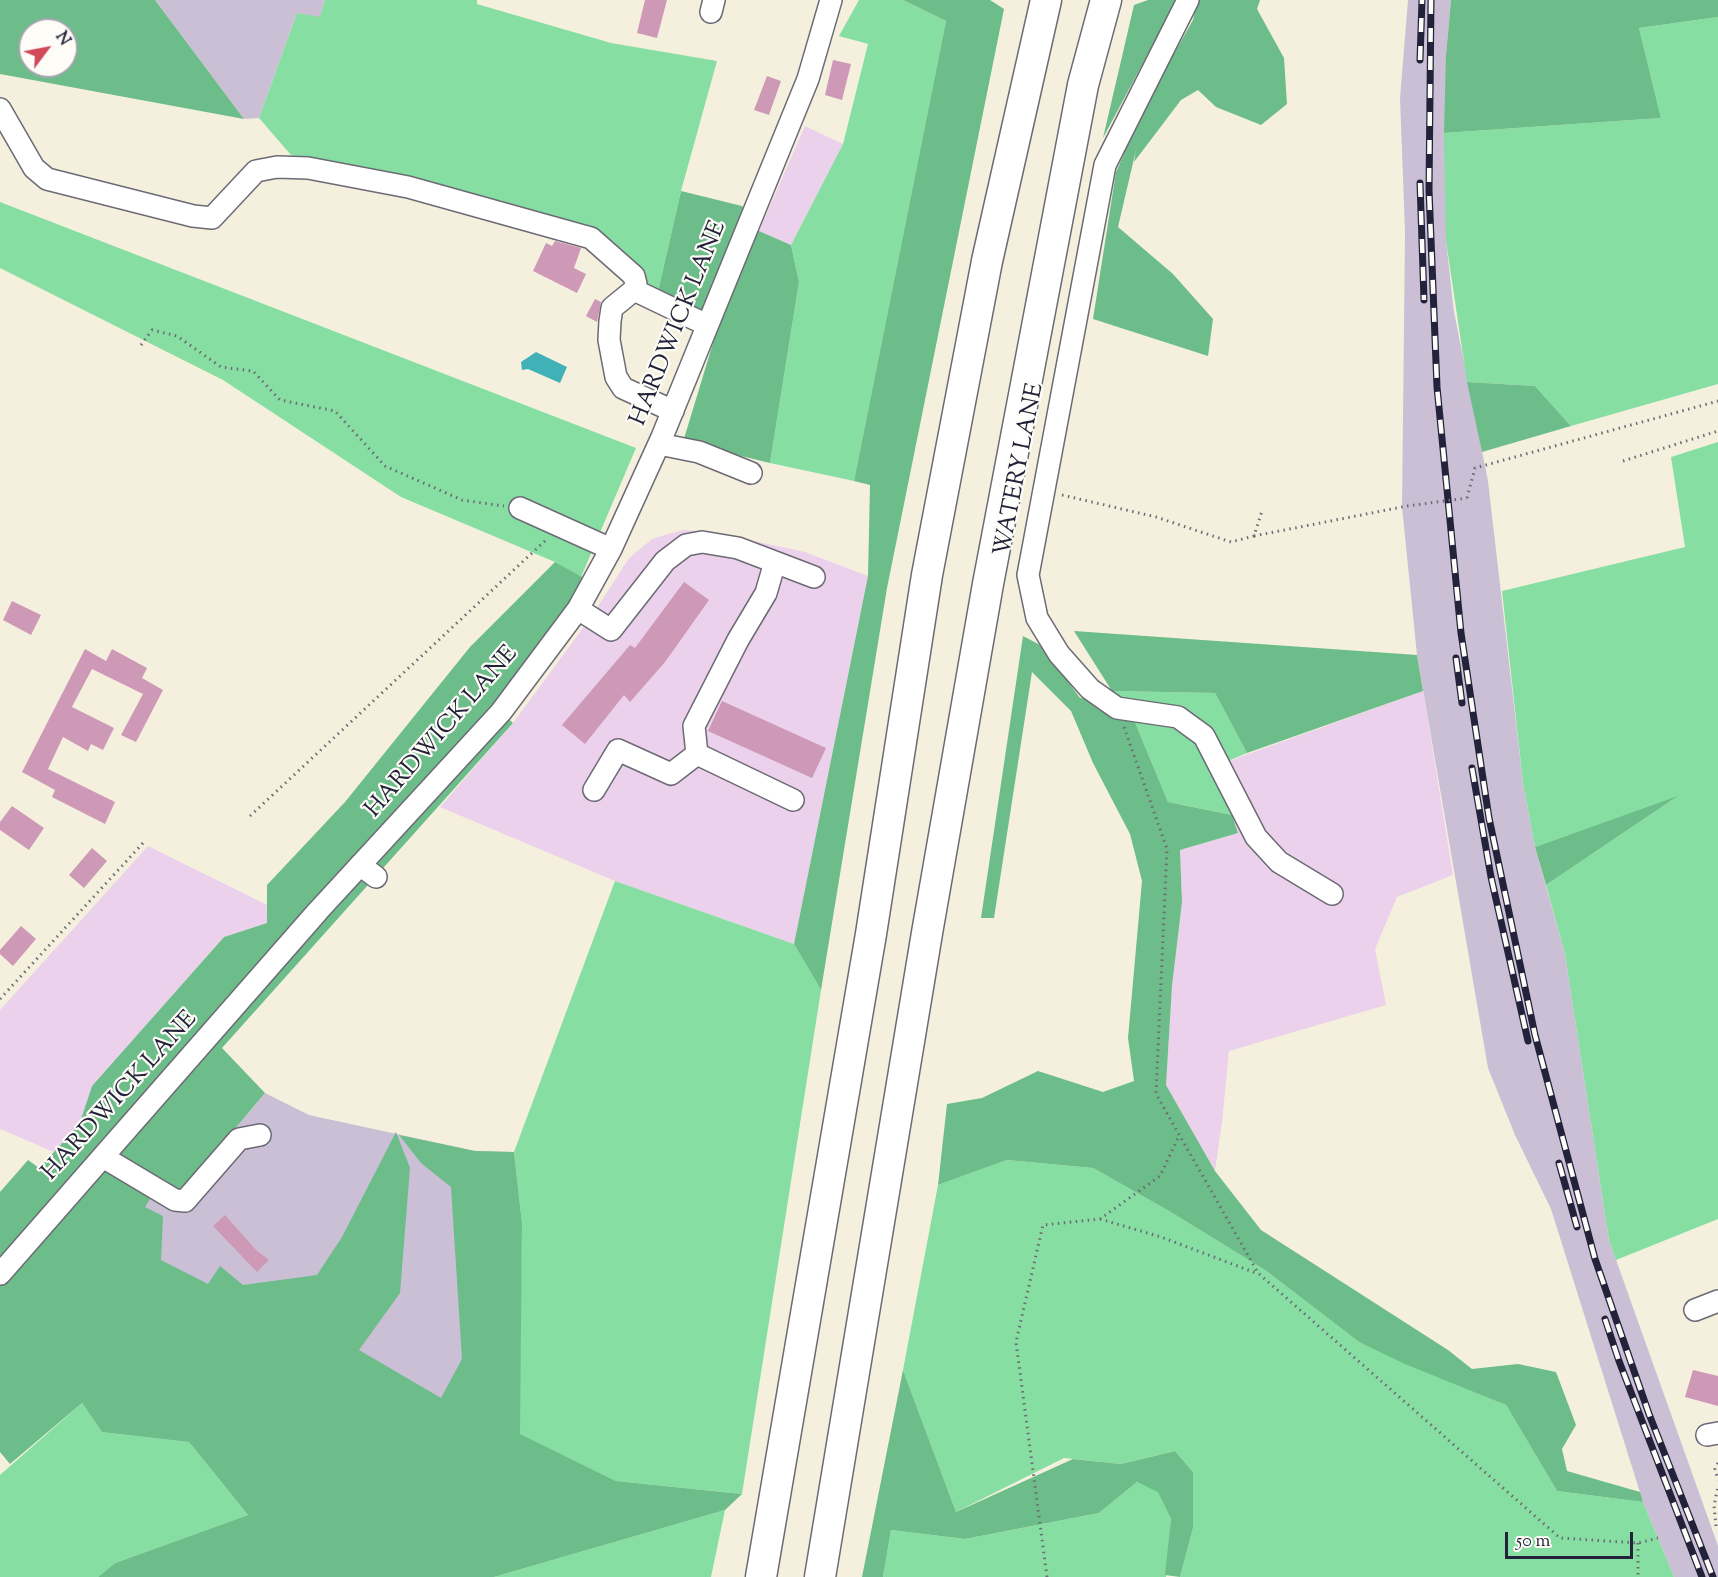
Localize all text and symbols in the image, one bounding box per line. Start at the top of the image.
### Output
north arrow [18,18,78,78]
text: N [49,28,75,51]
street label: HARDWICK LANE [626,217,734,431]
street label: WATERY LANE [990,381,1052,559]
street label: HARDWICK LANE [361,641,525,825]
street label: HARDWICK LANE [37,1006,205,1188]
scale bar [1508,1520,1636,1558]
text: 50 m [1516,1529,1550,1555]

